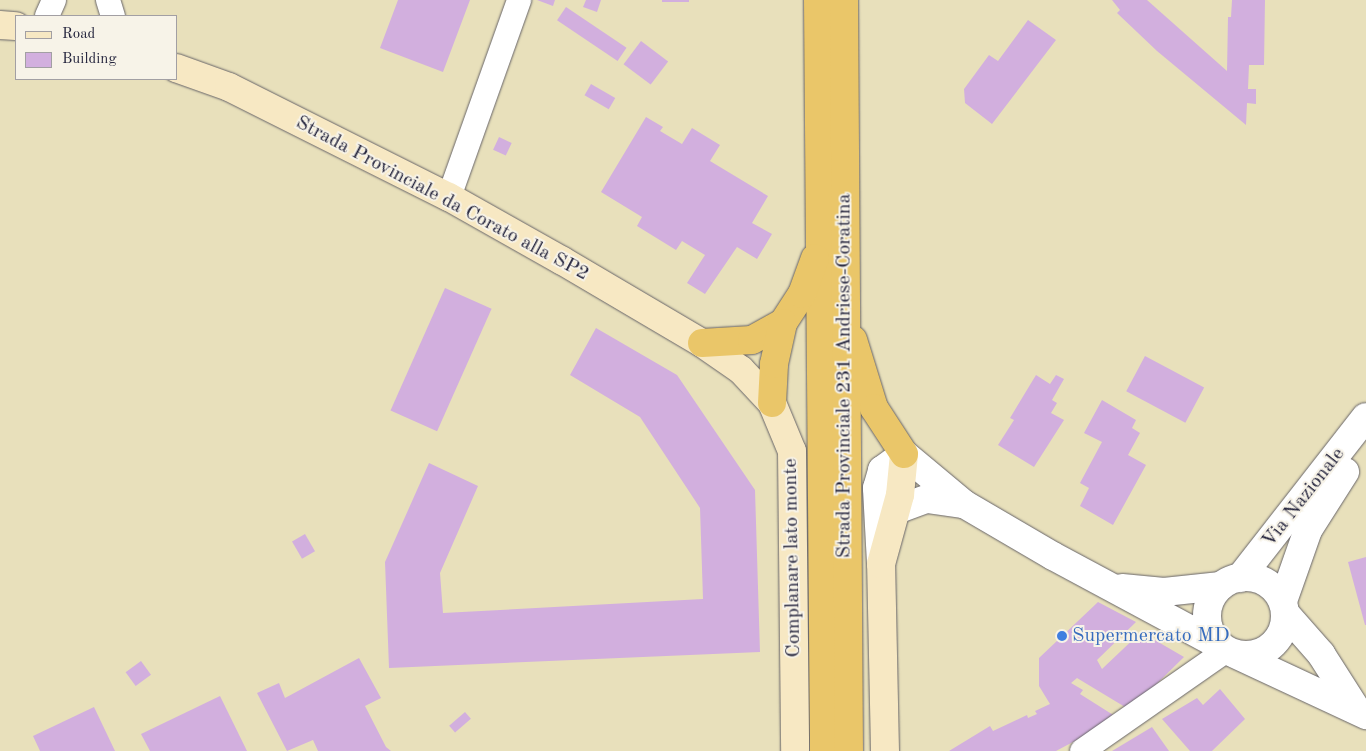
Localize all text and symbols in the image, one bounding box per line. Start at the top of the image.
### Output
legend [15,15,178,80]
text: Road [62,27,95,42]
text: Building [62,52,117,67]
street label: Strada Provinciale da Corato alla SP2 [291,111,593,287]
street label: Strada Provinciale 231 Andriese-Coratina [833,194,857,558]
street label: Via Nazionale [1258,443,1350,553]
street label: Complanare lato monte [779,458,807,658]
place label: Supermercato MD [1072,624,1230,648]
marker: Supermercato MD [1056,630,1068,642]

